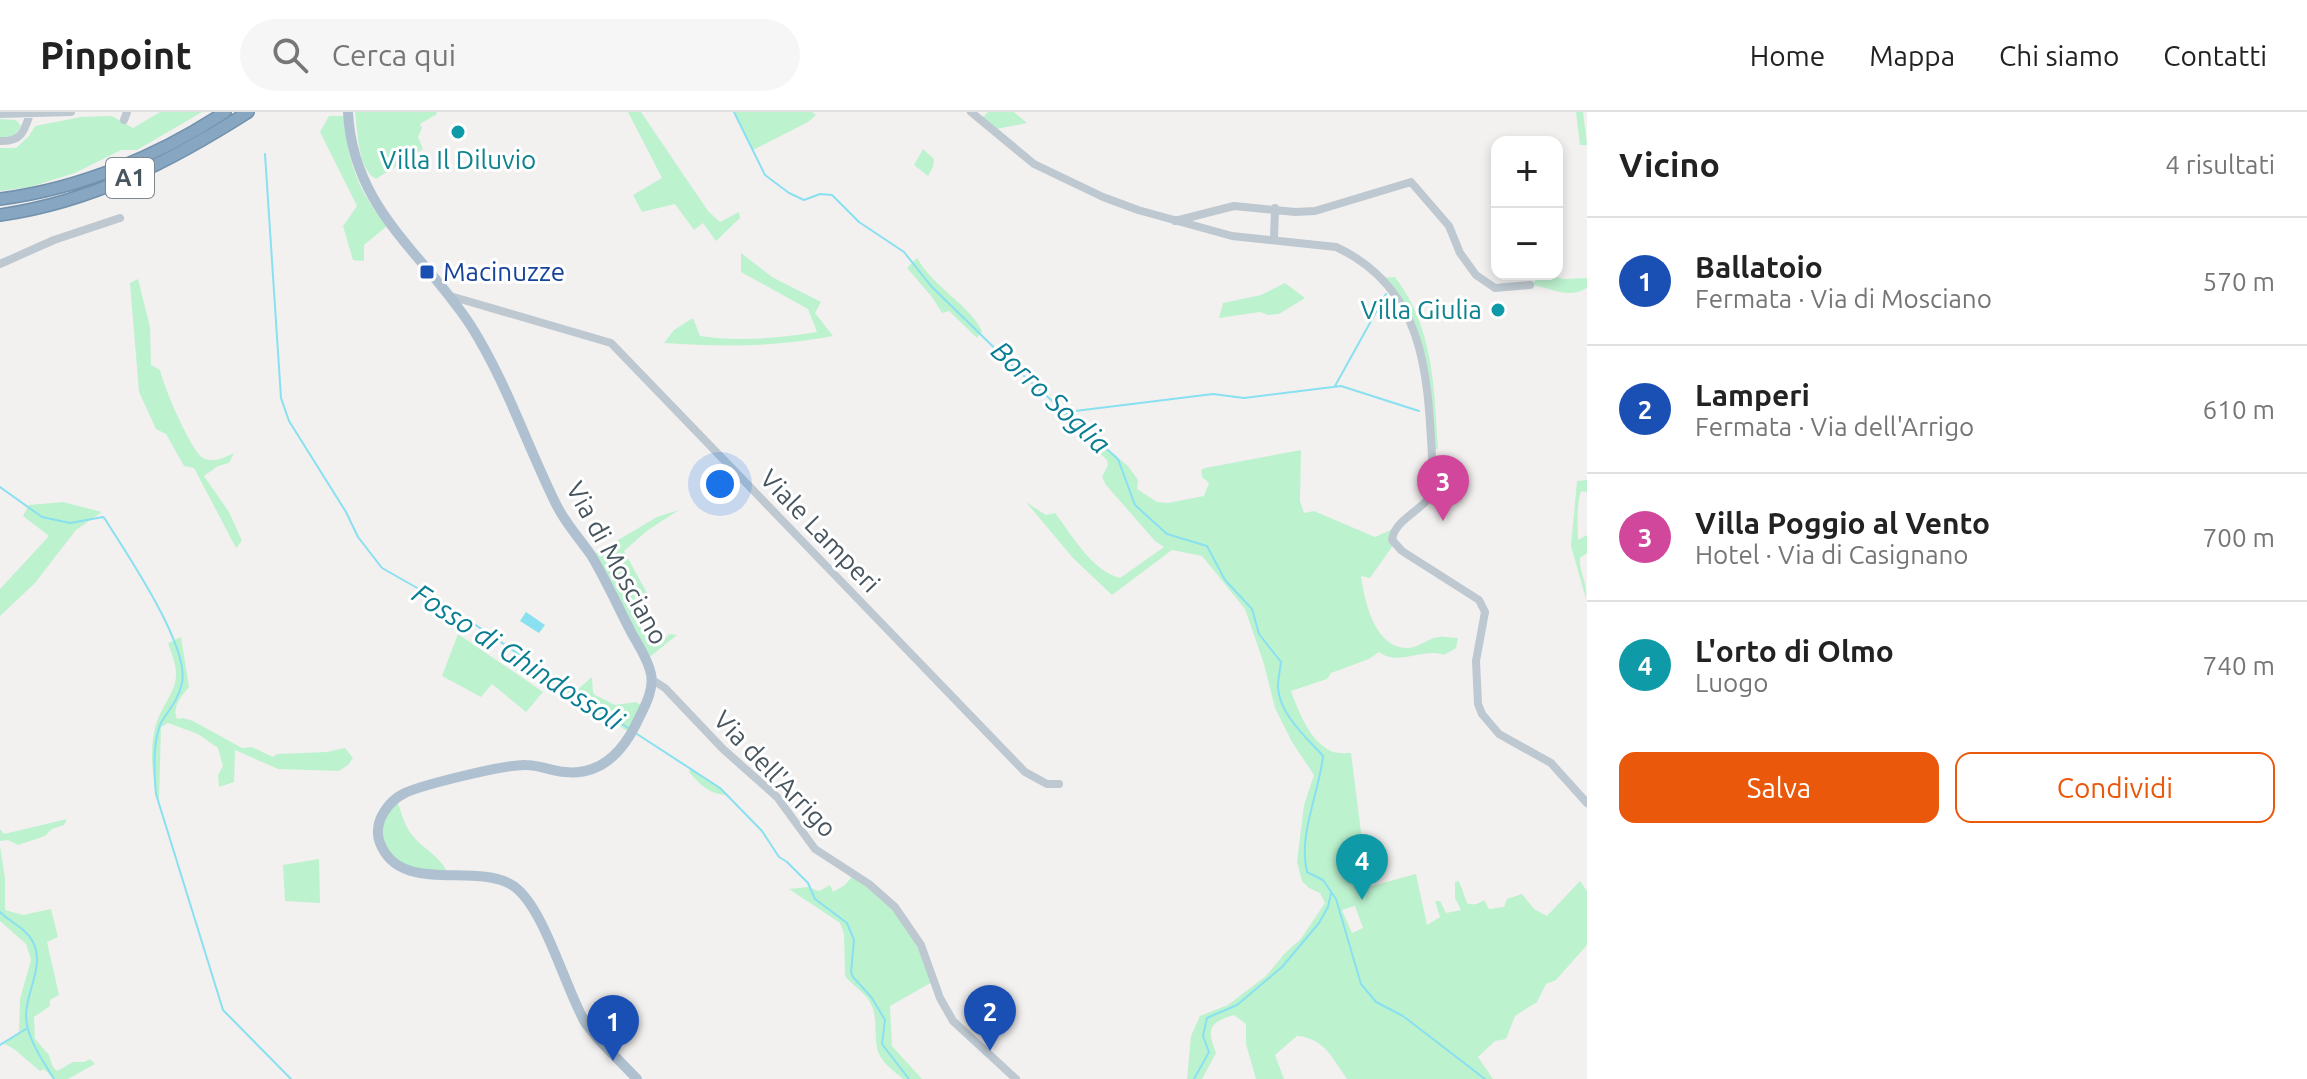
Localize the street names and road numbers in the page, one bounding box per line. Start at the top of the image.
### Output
road number: A1 [106,158,154,198]
street label: Viale Lamperi [755,463,886,598]
street label: Via di Mosciano [561,476,674,649]
street label: Via dell'Arrigo [708,705,843,843]

